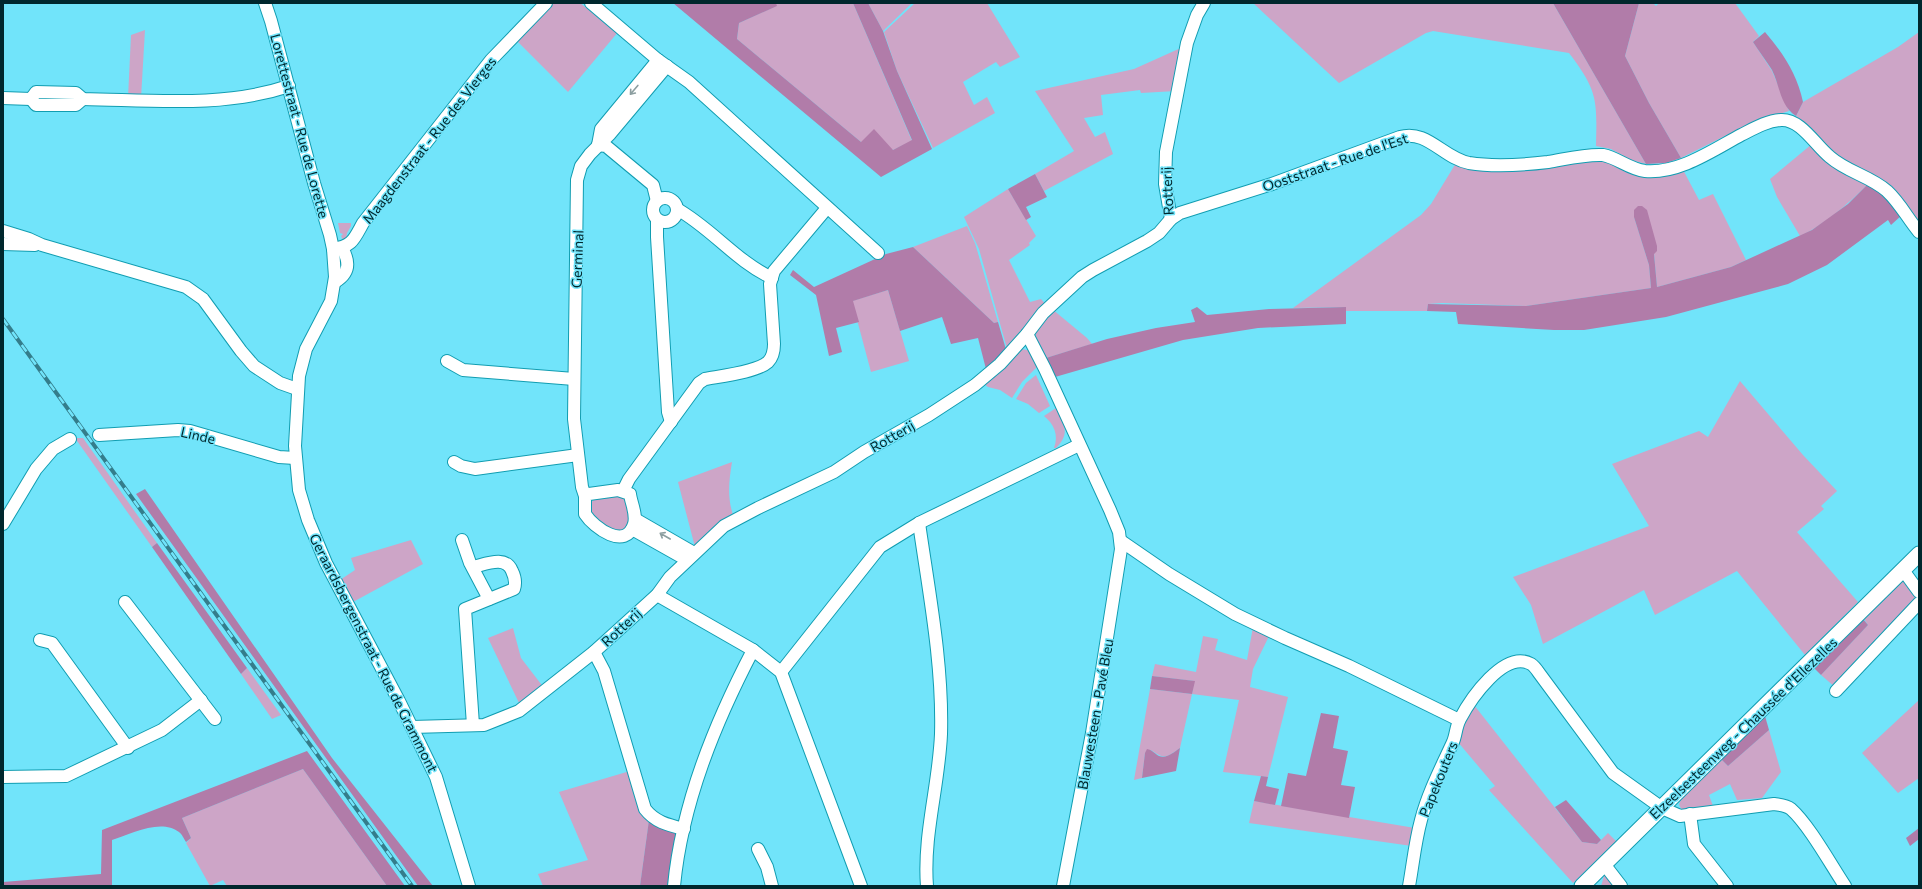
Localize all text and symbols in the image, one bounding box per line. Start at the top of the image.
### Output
street label: Lorettestraat - Rue de Lorette [267,32,333,220]
street label: Maagdenstraat - Rue des Vierges [359,53,499,227]
one-way arrow [629,84,638,95]
street label: Ooststraat - Rue de l'Est [1260,129,1410,195]
street label: Rotterij [1157,166,1177,216]
street label: Germinal [567,230,587,288]
street label: Rotterij [867,416,917,456]
street label: Linde [179,423,217,447]
street label: Geraardsbergenstraat - Rue de Grammont [306,531,442,775]
one-way arrow [659,531,671,539]
street label: Rotterij [597,604,645,650]
street label: Elzeelsesteenweg - Chaussée d'Ellezelles [1646,633,1840,823]
street label: Blauwesteen - Pavé Bleu [1073,637,1117,791]
street label: Papekouters [1415,739,1461,819]

